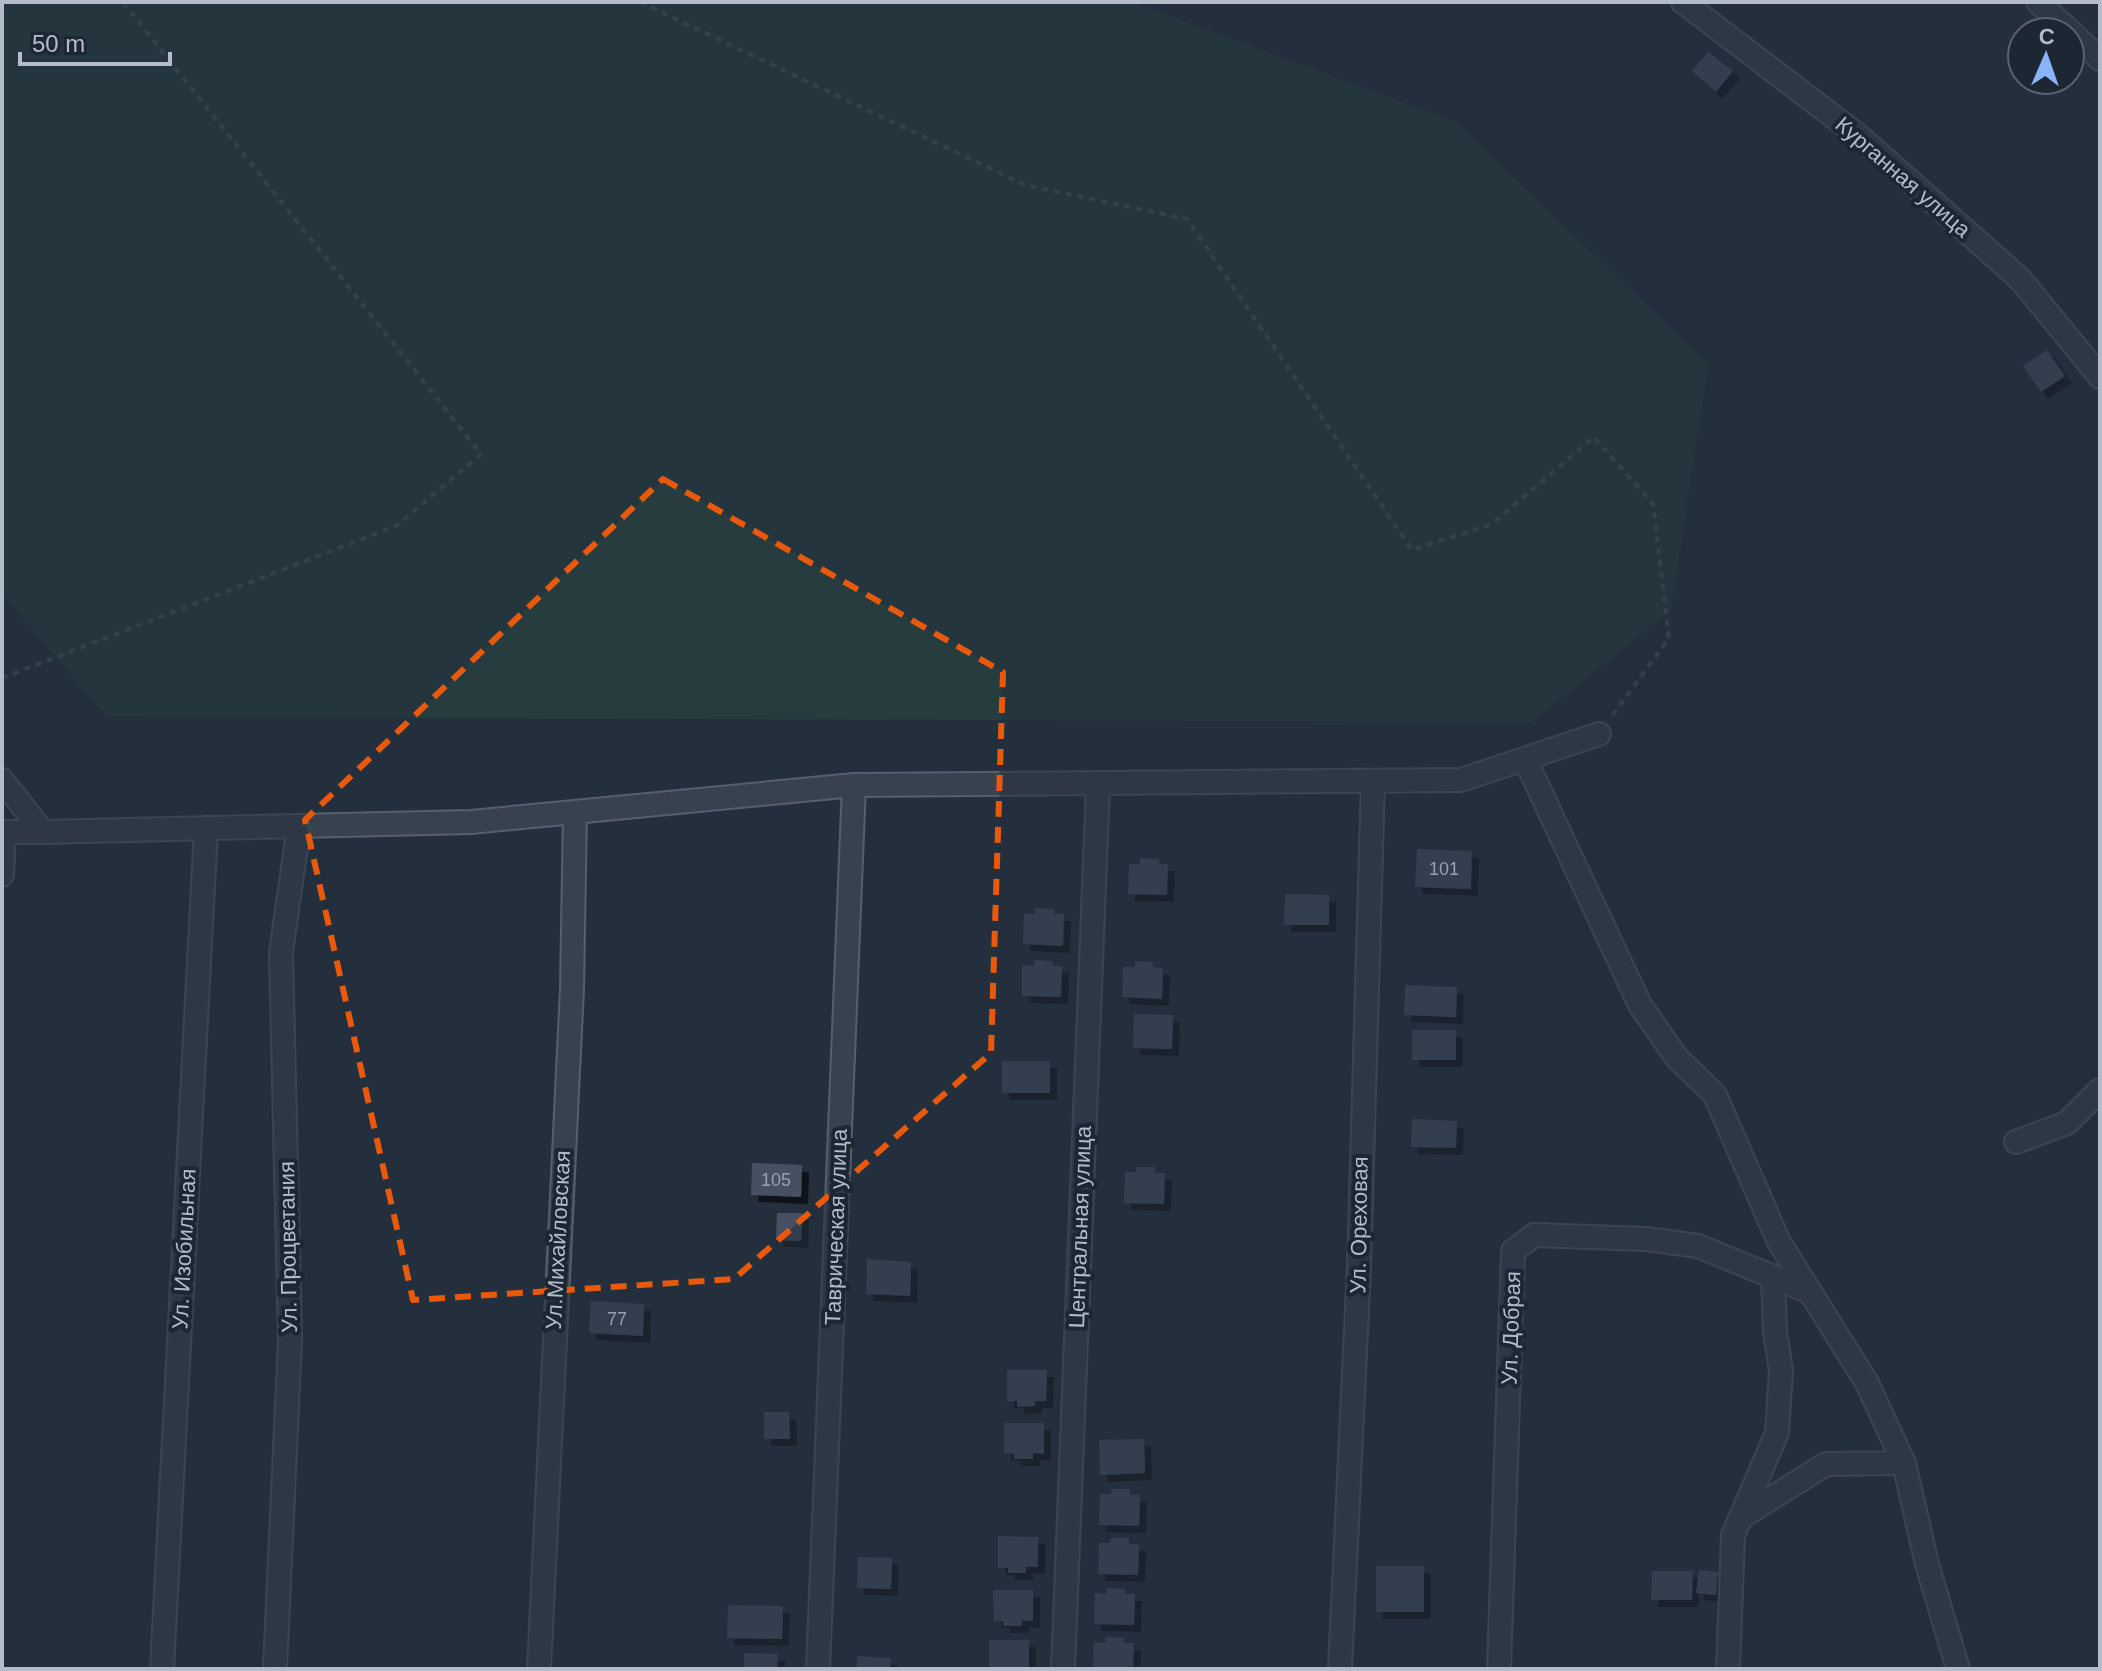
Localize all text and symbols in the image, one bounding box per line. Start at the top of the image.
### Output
scale bar [20,16,170,66]
north arrow [2006,16,2086,96]
text: С [2038,24,2055,49]
text: 50 m [32,30,85,57]
street label: Курганная улица [1830,112,1976,243]
house number: 101 [1429,859,1459,879]
street label: Центральная улица [1064,1125,1096,1329]
street label: Таврическая улица [820,1128,852,1326]
street label: Ул.Михайловская [541,1150,575,1330]
street label: Ул. Ореховая [1345,1156,1373,1294]
street label: Ул. Процветания [274,1161,302,1333]
street label: Ул. Изобильная [167,1168,201,1330]
house number: 105 [761,1170,791,1190]
street label: Ул. Добрая [1497,1271,1525,1385]
house number: 77 [607,1309,627,1329]

